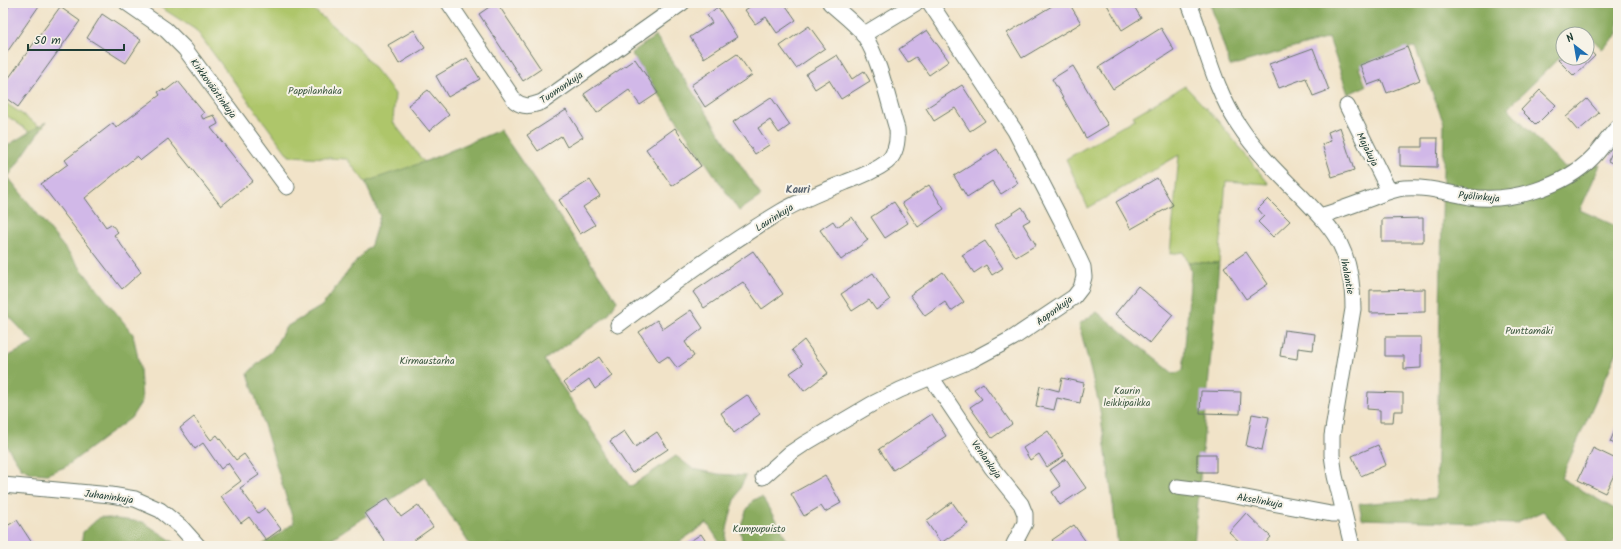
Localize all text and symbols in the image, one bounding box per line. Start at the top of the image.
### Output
scale bar [28,26,124,52]
north arrow [1555,26,1595,66]
text: N [1563,29,1578,48]
text: 50 m [34,31,61,50]
street label: Kirkkoväärtinkuja [186,55,241,122]
street label: Tuomonkuja [537,67,587,108]
park label: Pappilanhaka [288,83,342,99]
street label: Majakuja [1352,130,1383,170]
district label: Kauri [786,181,811,199]
street label: Pyölinkuja [1458,187,1501,207]
street label: Laurinkuja [752,200,797,236]
street label: Ihalantie [1336,257,1358,296]
street label: Aaponkuja [1033,292,1077,330]
park label: Punttamäki [1505,323,1553,339]
park label: Kirmaustarha [399,353,455,369]
park label: Kaurin leikkipaikka [1103,383,1151,411]
street label: Venlankuja [967,437,1006,483]
street label: Juhaninkuja [83,486,135,508]
street label: Akselinkuja [1236,489,1284,513]
park label: Kumpupuisto [733,521,786,537]

